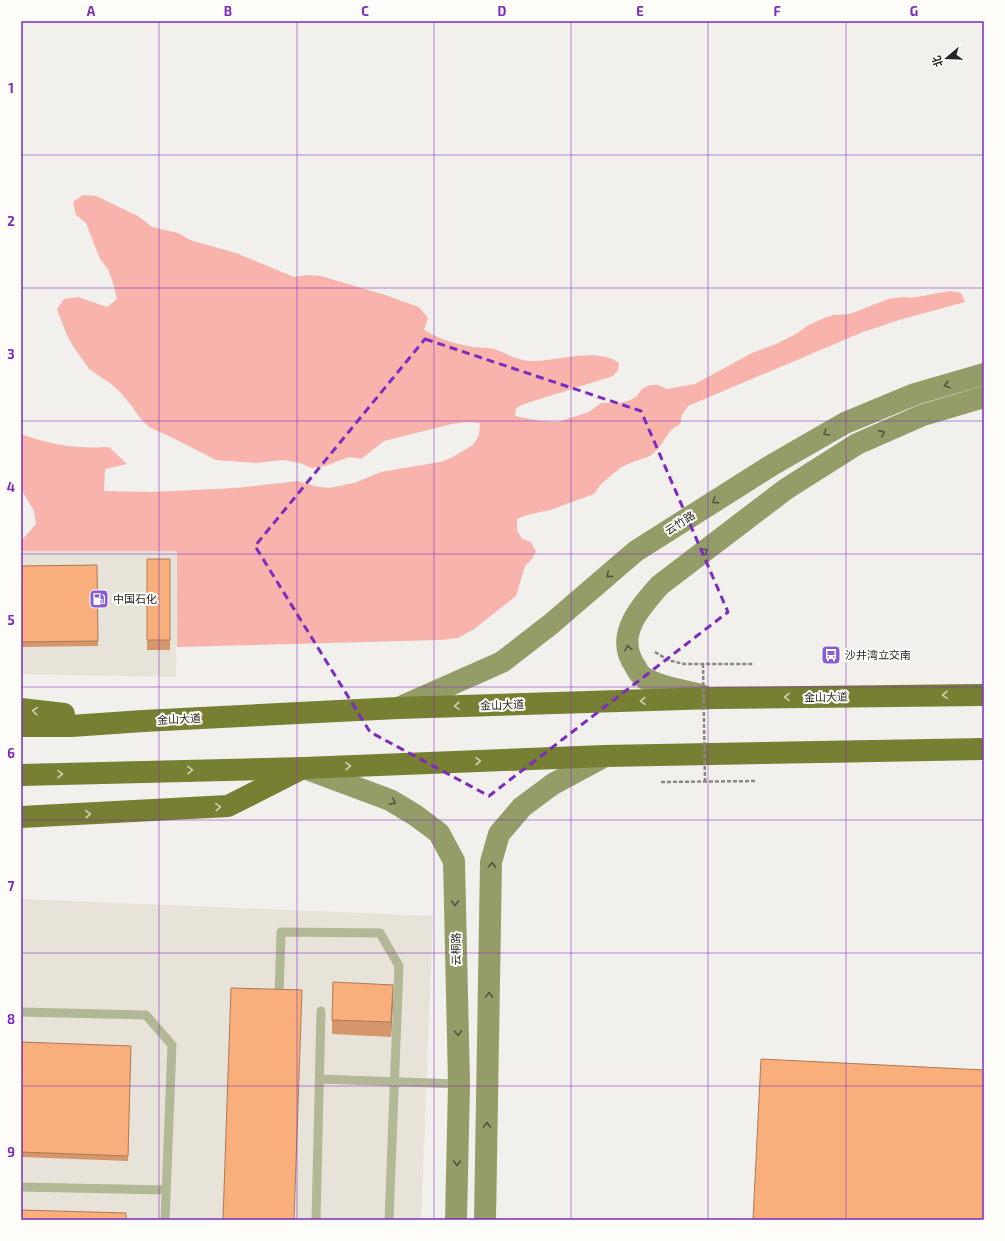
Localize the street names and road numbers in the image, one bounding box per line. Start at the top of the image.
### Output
street label: 云竹路 [662,508,697,537]
street label: 金山大道 [804,690,848,703]
street label: 金山大道 [480,697,524,712]
street label: 金山大道 [157,711,201,726]
street label: 云桐路 [449,932,462,966]

